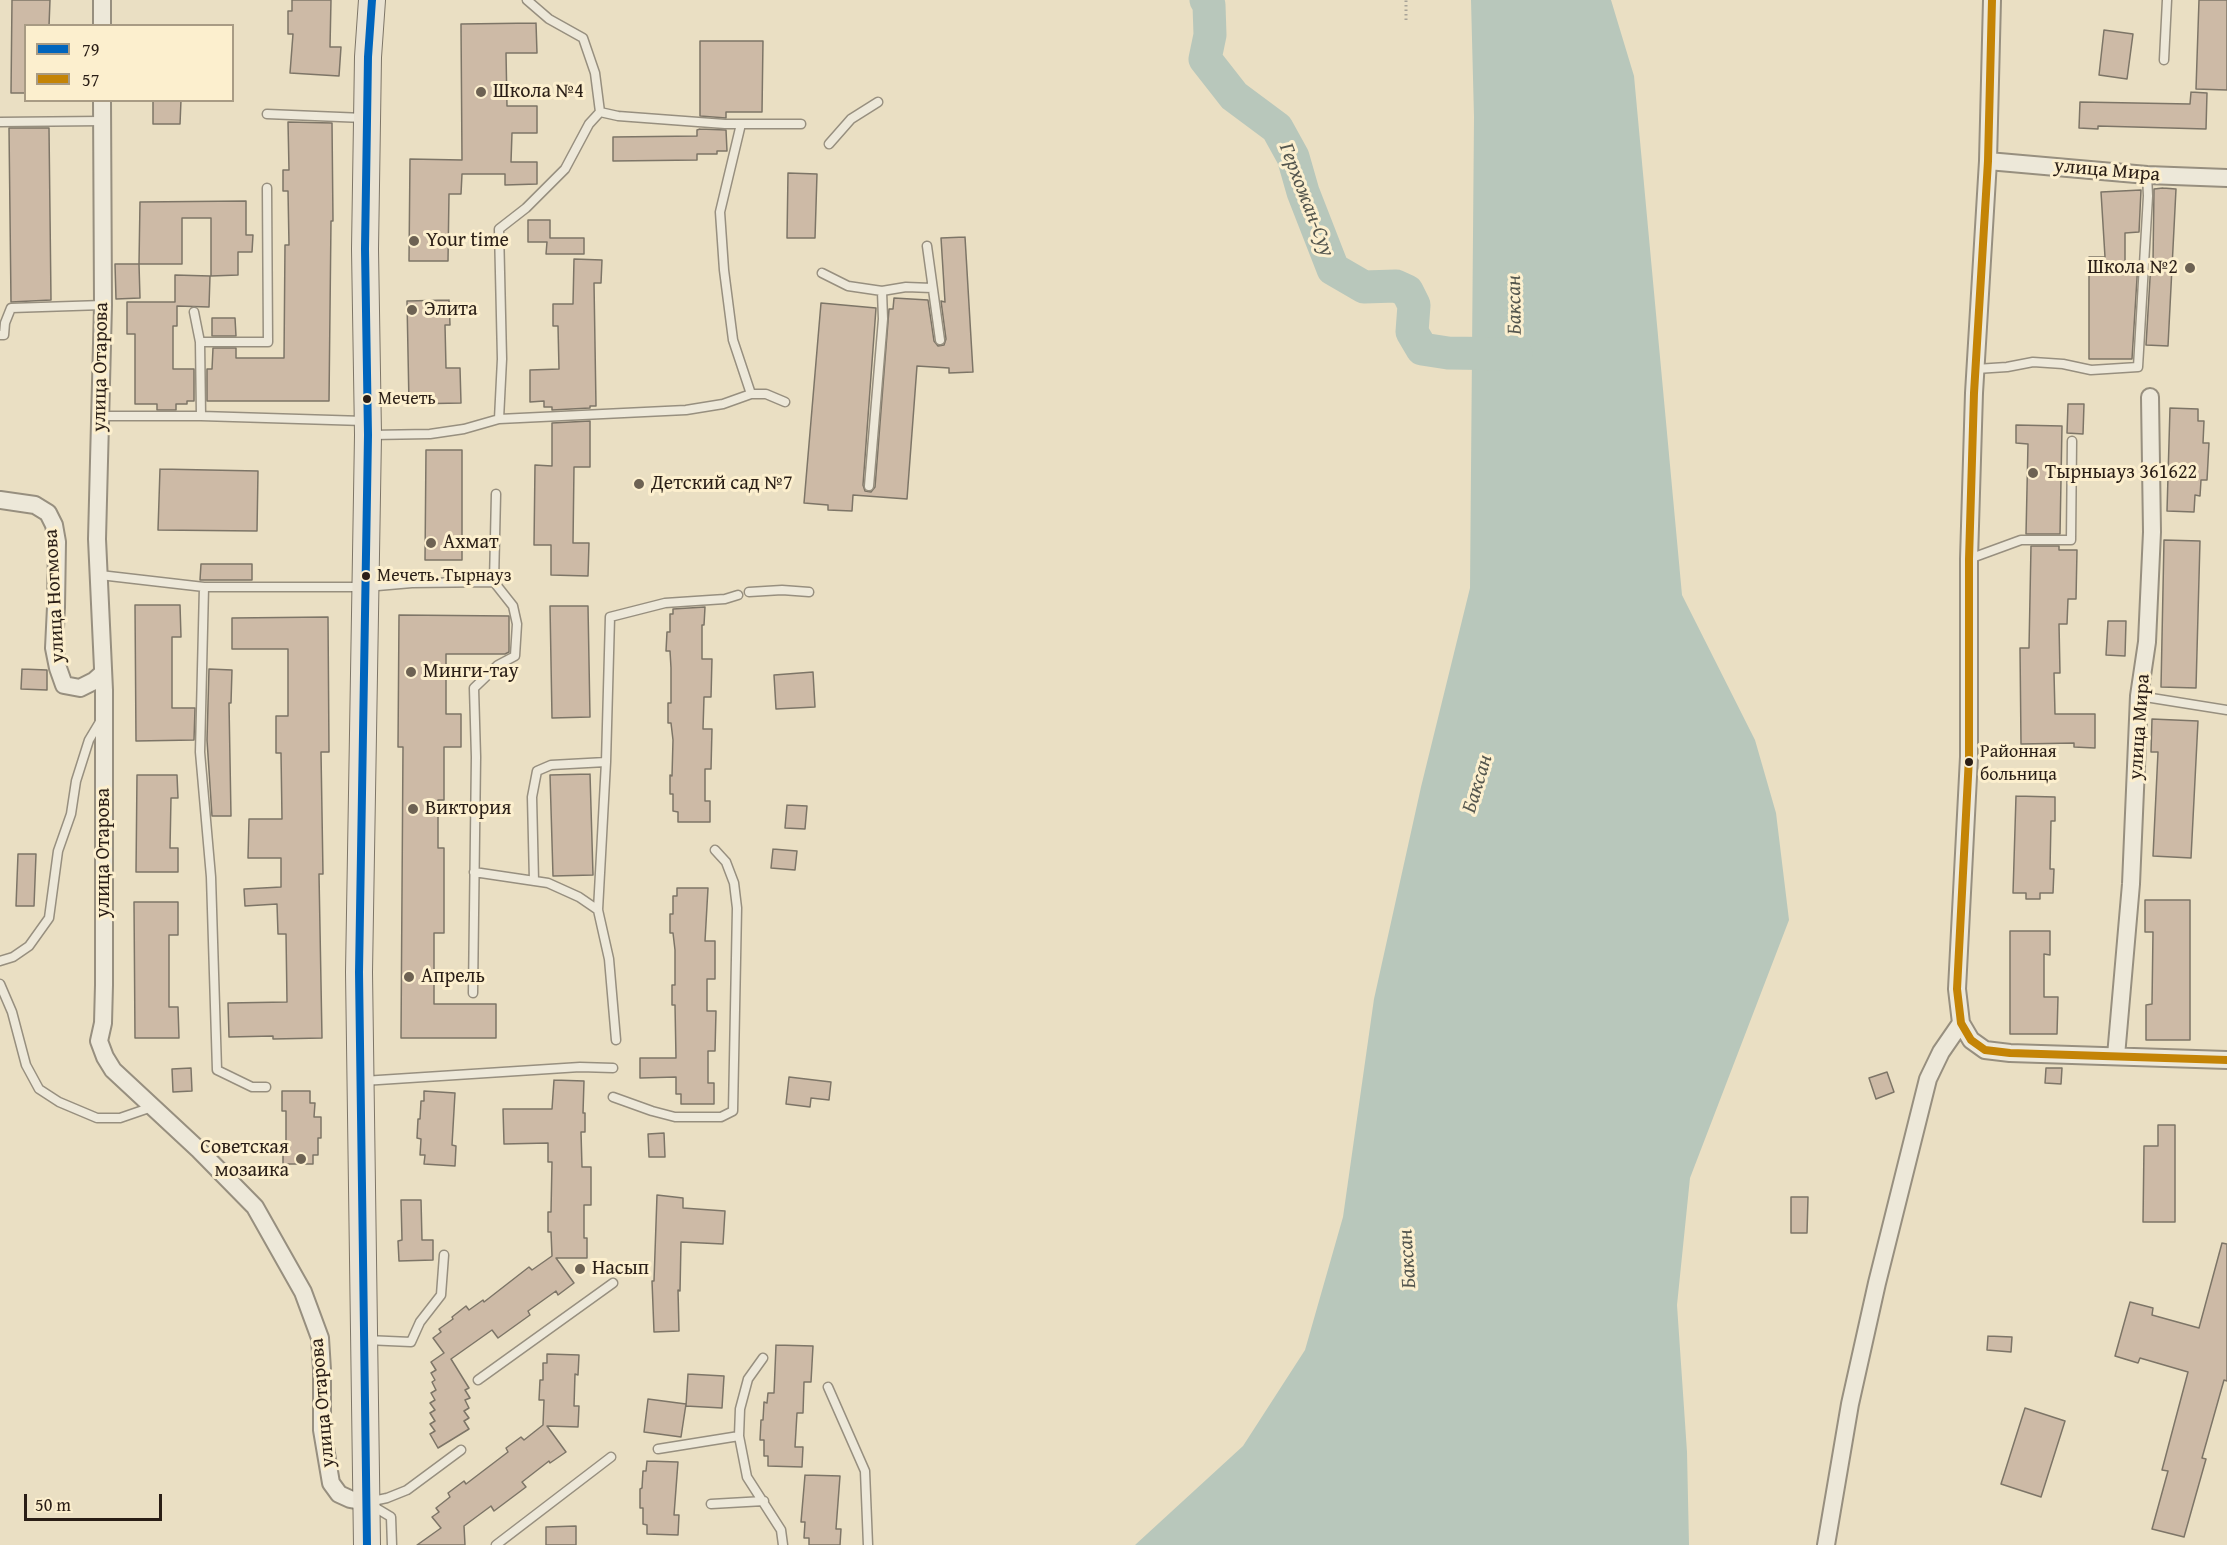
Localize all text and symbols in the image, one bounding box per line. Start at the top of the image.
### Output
legend [24,24,234,102]
text: 79 [82,36,99,63]
text: 57 [82,66,99,93]
place label: Школа №4 [493,80,584,104]
marker: Школа №4 [474,85,488,99]
water label: Герхожан-Суу [1273,140,1339,260]
street label: улица Мира [2053,154,2161,188]
place label: Your time [426,229,509,253]
marker: Your time [407,234,421,248]
place label: Школа №2 [2087,256,2178,280]
marker: Школа №2 [2183,261,2197,275]
water label: Баксан [1502,275,1528,335]
place label: Элита [424,298,478,322]
street label: улица Отарова [88,302,114,432]
marker: Элита [405,303,419,317]
place label: Мечеть [378,388,436,410]
marker: Мечеть [361,393,373,405]
place label: Тырныауз 361622 [2045,461,2197,485]
marker: Тырныауз 361622 [2026,466,2040,480]
place label: Детский сад №7 [651,472,793,496]
marker: Детский сад №7 [632,477,646,491]
street label: улица Ногмова [40,528,70,664]
place label: Ахмат [443,531,499,555]
marker: Ахмат [424,536,438,550]
place label: Мечеть. Тырнауз [377,565,512,587]
marker: Мечеть. Тырнауз [360,570,372,582]
place label: Минги-тау [423,660,519,684]
marker: Минги-тау [404,665,418,679]
street label: улица Мира [2124,673,2156,781]
place label: Районная больница [1980,741,2057,783]
water label: Баксан [1457,752,1499,816]
marker: Районная больница [1963,756,1975,768]
street label: улица Отарова [92,788,116,918]
place label: Виктория [425,797,511,821]
marker: Виктория [406,802,420,816]
place label: Апрель [421,965,485,989]
marker: Апрель [402,970,416,984]
place label: Советская мозаика [200,1136,289,1183]
marker: Советская мозаика [294,1152,308,1166]
water label: Баксан [1393,1228,1423,1290]
place label: Насып [592,1257,649,1281]
marker: Насып [573,1262,587,1276]
street label: улица Отарова [305,1337,341,1469]
scale bar [27,1482,165,1520]
text: 50 m [35,1491,71,1518]

